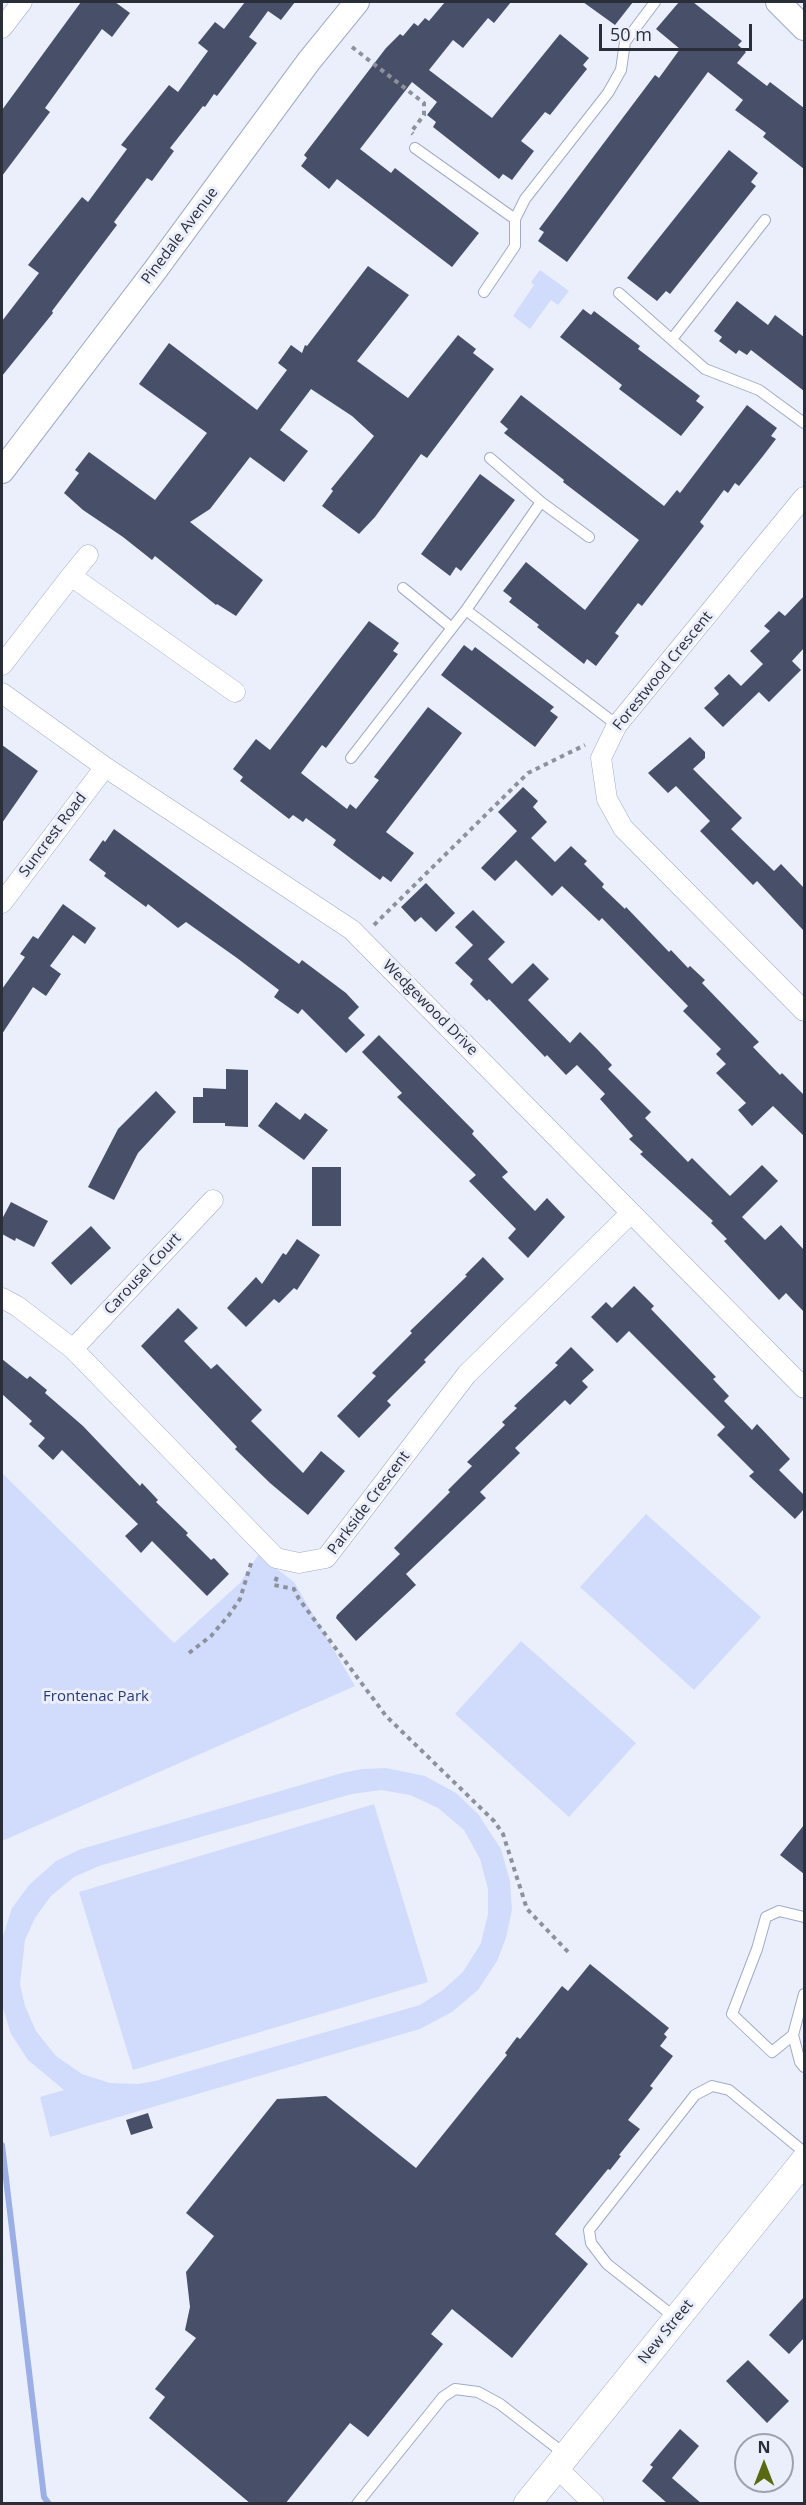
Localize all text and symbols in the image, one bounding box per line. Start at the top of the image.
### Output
scale bar [602,12,755,50]
text: 50 m [610,22,652,46]
street label: Pinedale Avenue [138,184,222,288]
street label: Forestwood Crescent [609,608,717,734]
street label: Suncrest Road [16,789,90,881]
street label: Wedgewood Drive [379,957,481,1059]
street label: Carousel Court [101,1230,185,1318]
street label: Parkside Crescent [324,1448,414,1558]
park label: Frontenac Park [43,1688,149,1706]
street label: New Street [635,2296,697,2368]
north arrow [734,2433,794,2493]
text: N [757,2436,771,2458]

